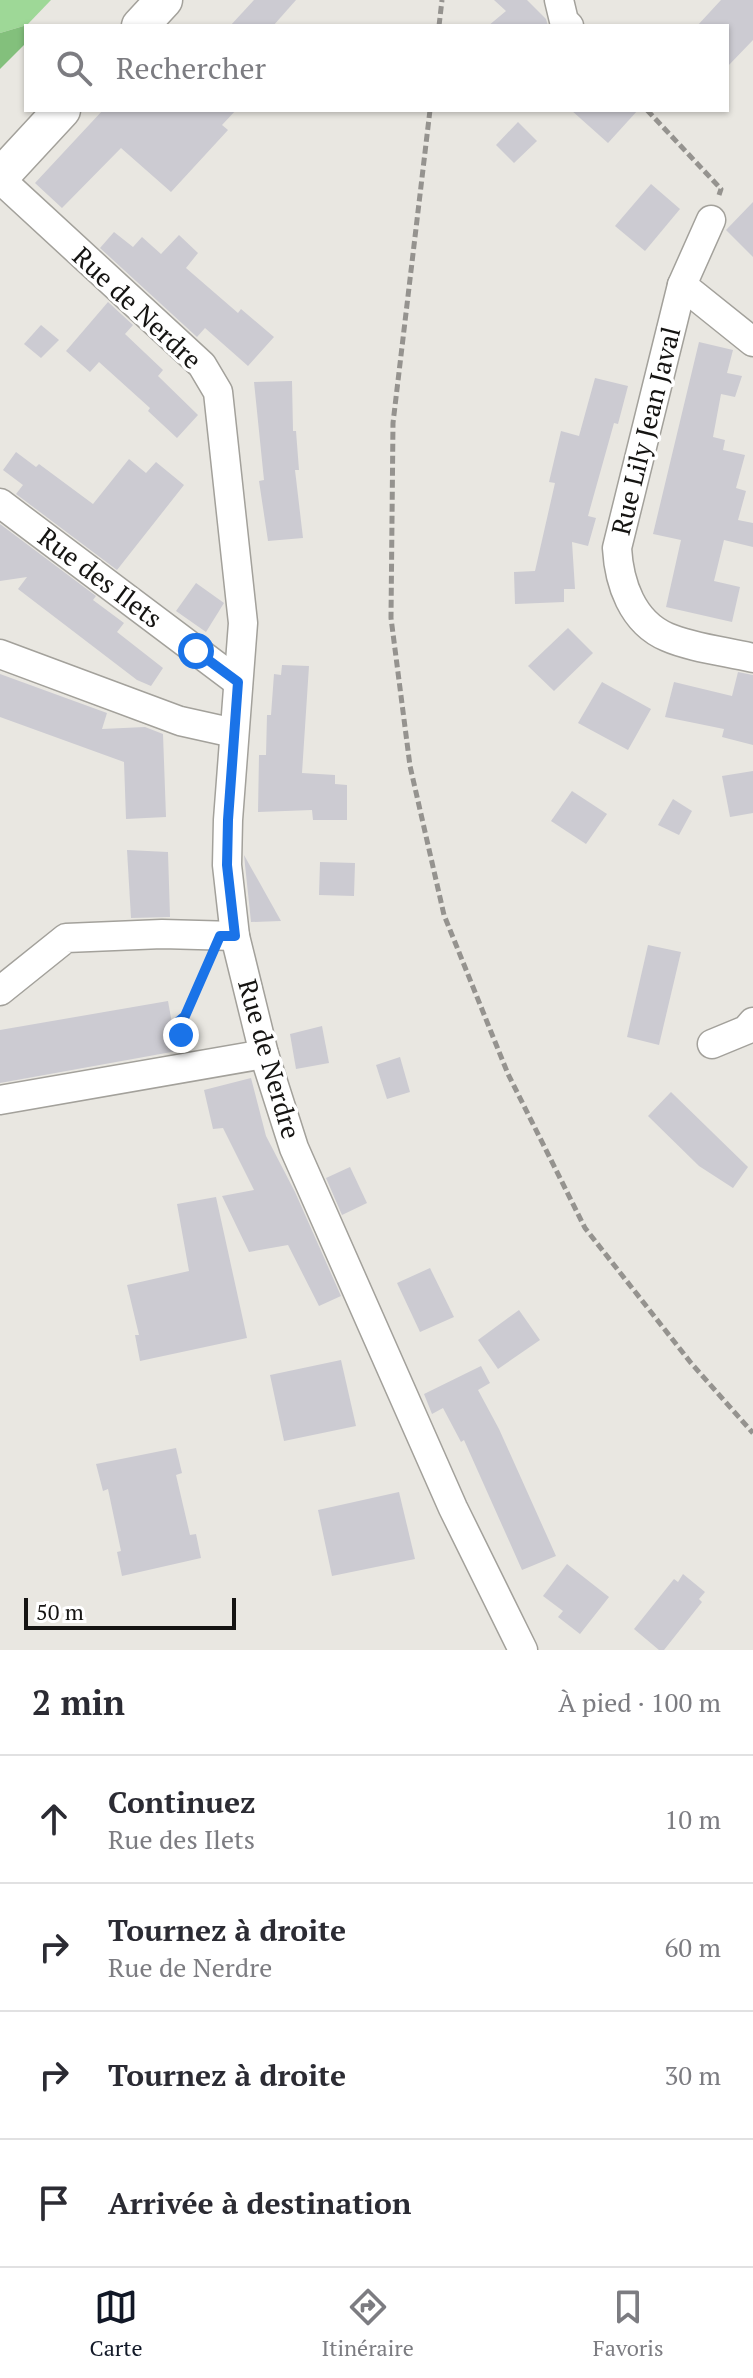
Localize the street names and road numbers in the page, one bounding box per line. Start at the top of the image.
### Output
street label: Rue de Nerdre [66,239,209,376]
street label: Rue Lily Jean Javal [603,323,687,538]
street label: Rue des Ilets [32,519,170,635]
street label: Rue de Nerdre [231,975,309,1142]

